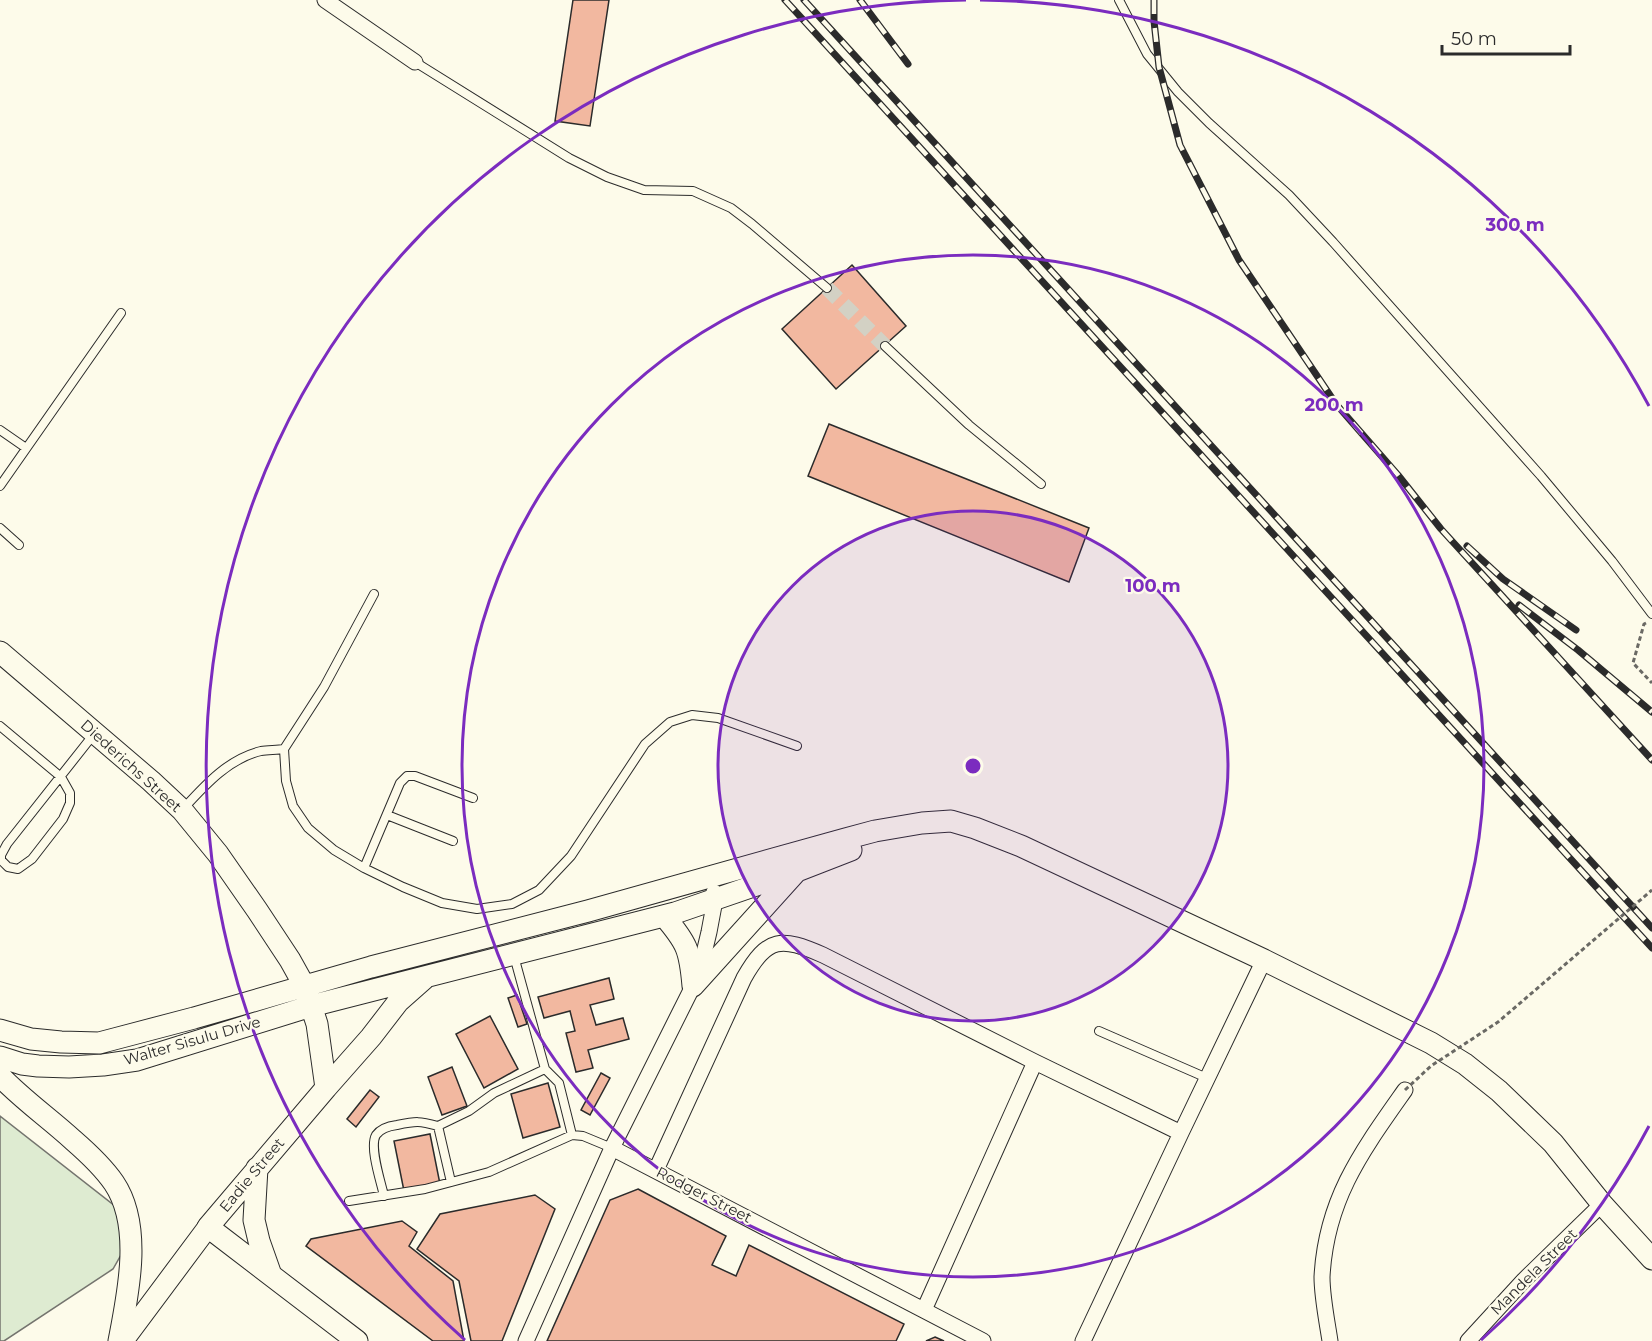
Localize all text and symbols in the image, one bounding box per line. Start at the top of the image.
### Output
scale bar [1442,18,1570,56]
text: 50 m [1451,28,1497,50]
text: 300 m [1484,214,1545,236]
text: 200 m [1304,394,1364,416]
text: 100 m [1125,575,1181,597]
street label: Diederichs Street [77,715,186,816]
centre of rings [963,756,983,776]
street label: Walter Sisulu Drive [121,1012,262,1069]
street label: Eadie Street [215,1134,288,1216]
street label: Rodger Street [653,1162,755,1227]
street label: Mandela Street [1486,1224,1581,1319]

